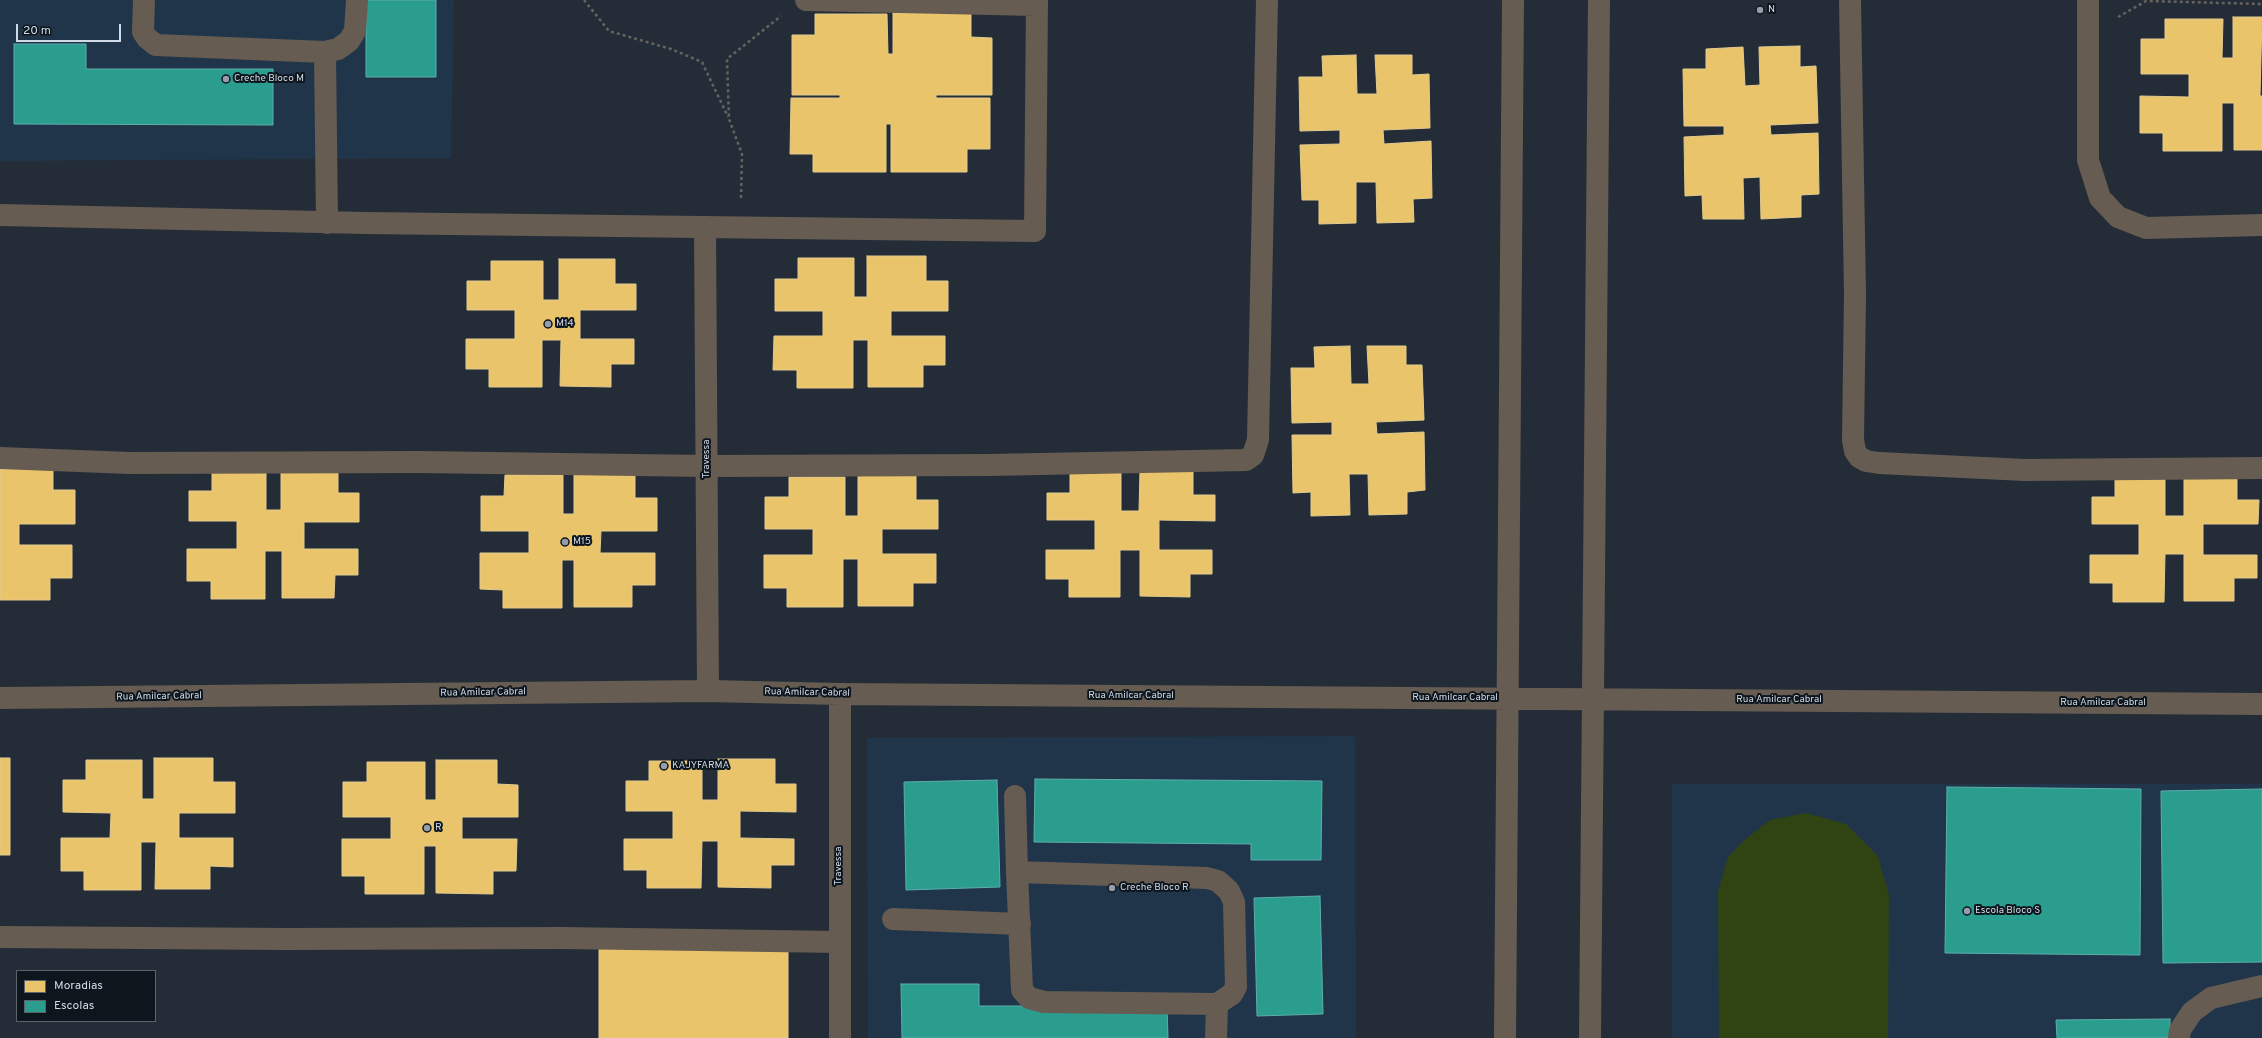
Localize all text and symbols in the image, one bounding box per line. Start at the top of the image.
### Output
place label: N [1768,4,1775,16]
marker: N [1755,5,1765,15]
scale bar [18,16,123,42]
text: 20 m [23,23,51,39]
place label: Creche Bloco M [234,73,304,85]
marker: Creche Bloco M [221,74,231,84]
place label: M14 [556,318,574,330]
marker: M14 [543,319,553,329]
street label: Travessa [701,440,713,478]
place label: M15 [573,536,591,548]
marker: M15 [560,537,570,547]
street label: Rua Amilcar Cabral [440,686,526,700]
street label: Rua Amilcar Cabral [764,686,850,700]
street label: Rua Amilcar Cabral [116,690,202,704]
street label: Rua Amilcar Cabral [1088,690,1174,702]
street label: Rua Amilcar Cabral [1412,692,1498,704]
street label: Rua Amilcar Cabral [1736,694,1822,706]
street label: Rua Amilcar Cabral [2060,697,2146,709]
place label: KAJYFARMA [672,760,729,772]
marker: KAJYFARMA [659,761,669,771]
place label: R [435,822,442,834]
marker: R [422,823,432,833]
street label: Travessa [833,847,845,885]
place label: Creche Bloco R [1120,882,1189,894]
marker: Creche Bloco R [1107,883,1117,893]
place label: Escola Bloco S [1975,905,2040,917]
marker: Escola Bloco S [1962,906,1972,916]
legend [16,970,156,1022]
text: Moradias [54,978,103,994]
text: Escolas [54,998,94,1014]

